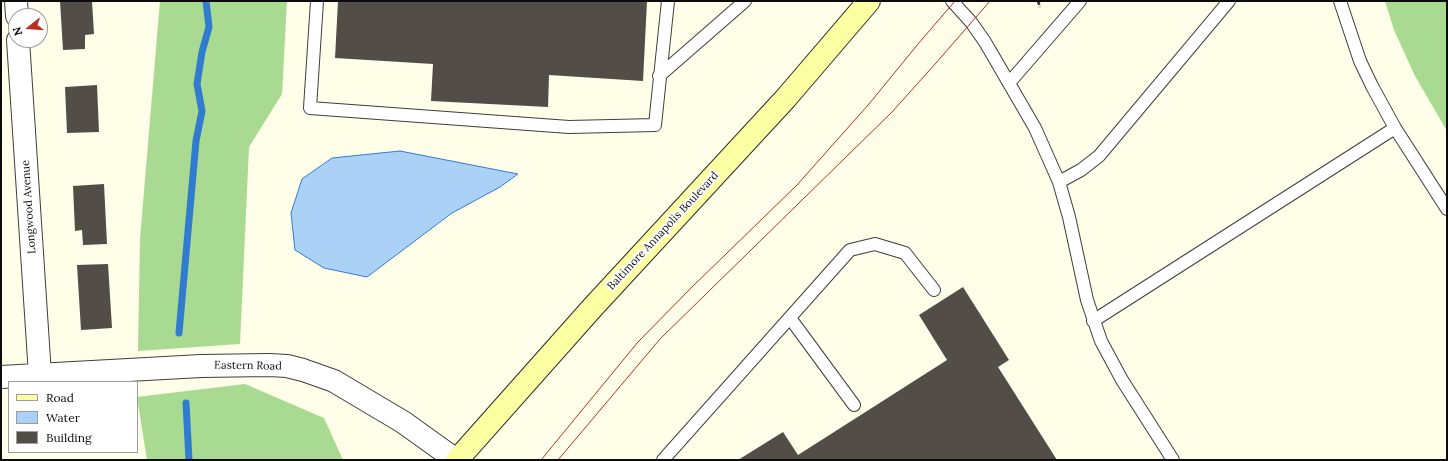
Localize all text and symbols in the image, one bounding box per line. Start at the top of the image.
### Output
north arrow [8,8,48,48]
text: N [10,25,25,37]
street label: Longwood Avenue [19,160,39,254]
street label: Baltimore Annapolis Boulevard [605,169,721,293]
street label: Eastern Road [214,359,282,373]
legend [8,381,138,453]
text: Road [46,390,74,405]
text: Water [46,410,80,425]
text: Building [46,430,92,445]

